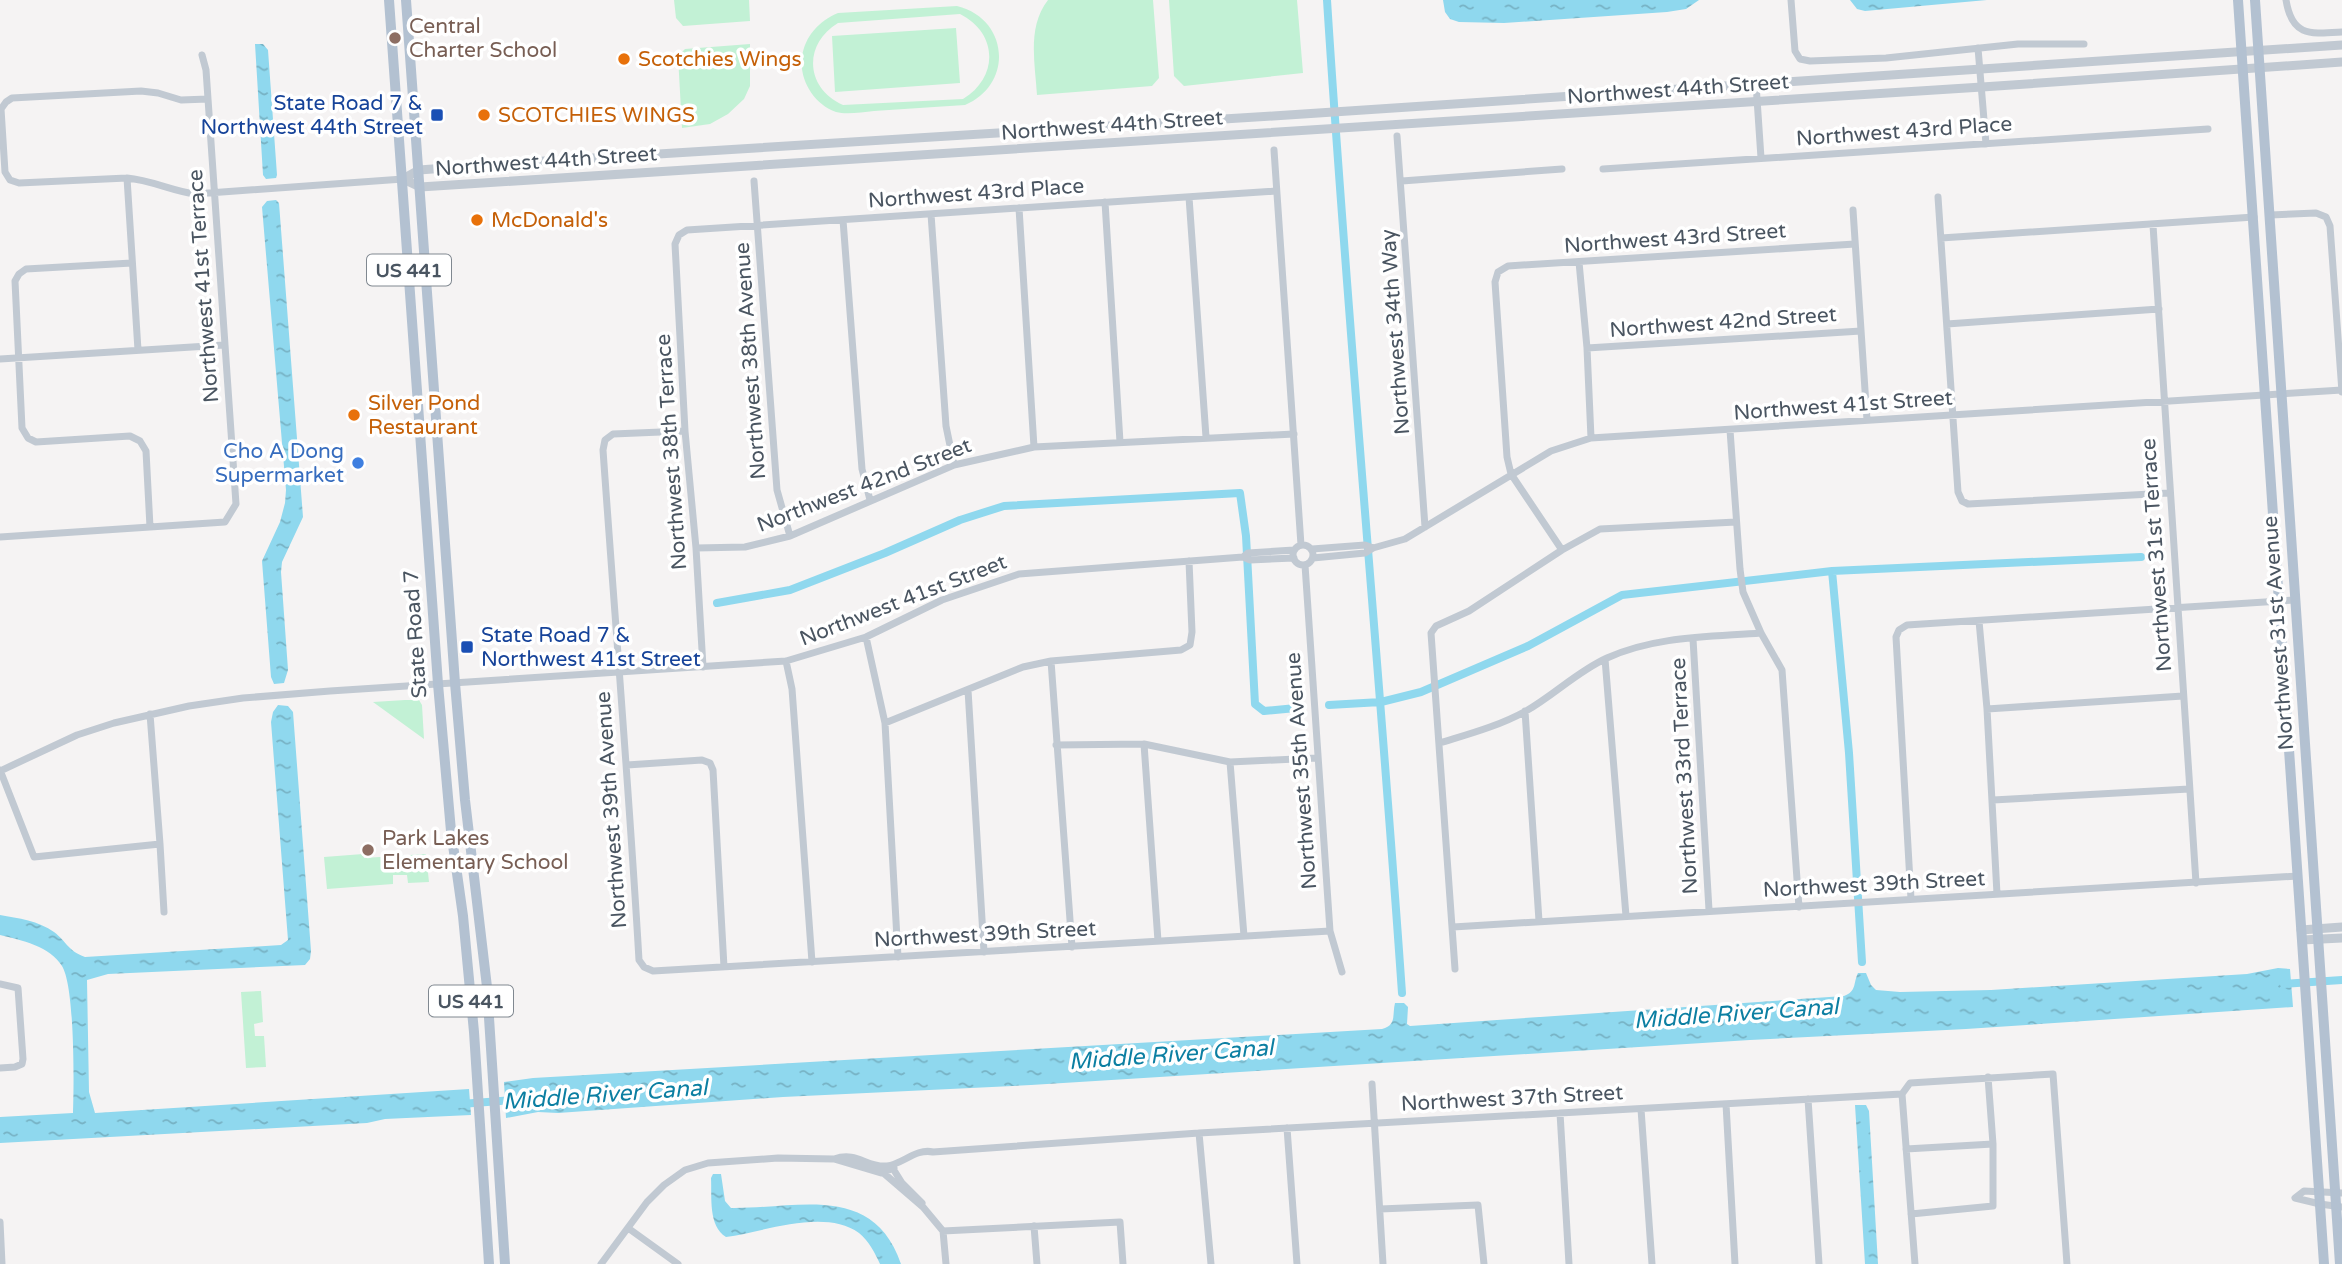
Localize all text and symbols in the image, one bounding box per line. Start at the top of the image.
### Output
place label: Central Charter School [409,14,557,63]
marker: Central Charter School [387,30,403,46]
place label: Scotchies Wings [638,47,802,72]
marker: Scotchies Wings [616,51,632,67]
street label: Northwest 44th Street [1566,69,1790,110]
place label: State Road 7 & Northwest 44th Street [200,91,423,140]
place label: SCOTCHIES WINGS [498,103,695,128]
street label: Northwest 44th Street [1000,105,1224,146]
marker: State Road 7 & Northwest 44th Street [429,107,445,123]
marker: SCOTCHIES WINGS [476,107,492,123]
street label: Northwest 43rd Place [1795,111,2013,152]
street label: Northwest 44th Street [434,141,658,182]
street label: Northwest 41st Terrace [183,168,224,404]
street label: Northwest 43rd Place [867,173,1085,214]
place label: McDonald's [491,208,608,233]
marker: McDonald's [469,212,485,228]
street label: Northwest 43rd Street [1563,218,1787,259]
street label: Northwest 34th Way [1376,228,1415,435]
street label: Northwest 38th Avenue [730,241,771,480]
road number: US 441 [367,254,451,286]
street label: Northwest 42nd Street [1609,302,1838,343]
street label: Northwest 38th Terrace [651,333,692,571]
street label: Northwest 41st Street [1733,385,1954,426]
place label: Silver Pond Restaurant [368,391,480,440]
marker: Silver Pond Restaurant [346,407,362,423]
street label: Northwest 42nd Street [753,433,975,538]
street label: Northwest 31st Terrace [2136,437,2177,673]
place label: Cho A Dong Supermarket [215,439,344,488]
marker: Cho A Dong Supermarket [350,455,366,471]
street label: Northwest 31st Avenue [2258,515,2299,751]
street label: Northwest 41st Street [796,549,1010,652]
street label: State Road 7 [399,569,432,699]
place label: State Road 7 & Northwest 41st Street [481,623,701,672]
marker: State Road 7 & Northwest 41st Street [459,639,475,655]
street label: Northwest 35th Avenue [1281,651,1322,890]
street label: Northwest 33rd Terrace [1666,657,1703,895]
street label: Northwest 39th Avenue [591,690,632,929]
place label: Park Lakes Elementary School [382,826,569,875]
marker: Park Lakes Elementary School [360,842,376,858]
street label: Northwest 39th Street [1762,866,1986,903]
street label: Northwest 39th Street [873,916,1097,953]
road number: US 441 [429,986,513,1016]
water label: Middle River Canal [1633,993,1842,1035]
water label: Middle River Canal [1068,1034,1277,1076]
water label: Middle River Canal [502,1074,711,1116]
street label: Northwest 37th Street [1400,1080,1624,1117]

